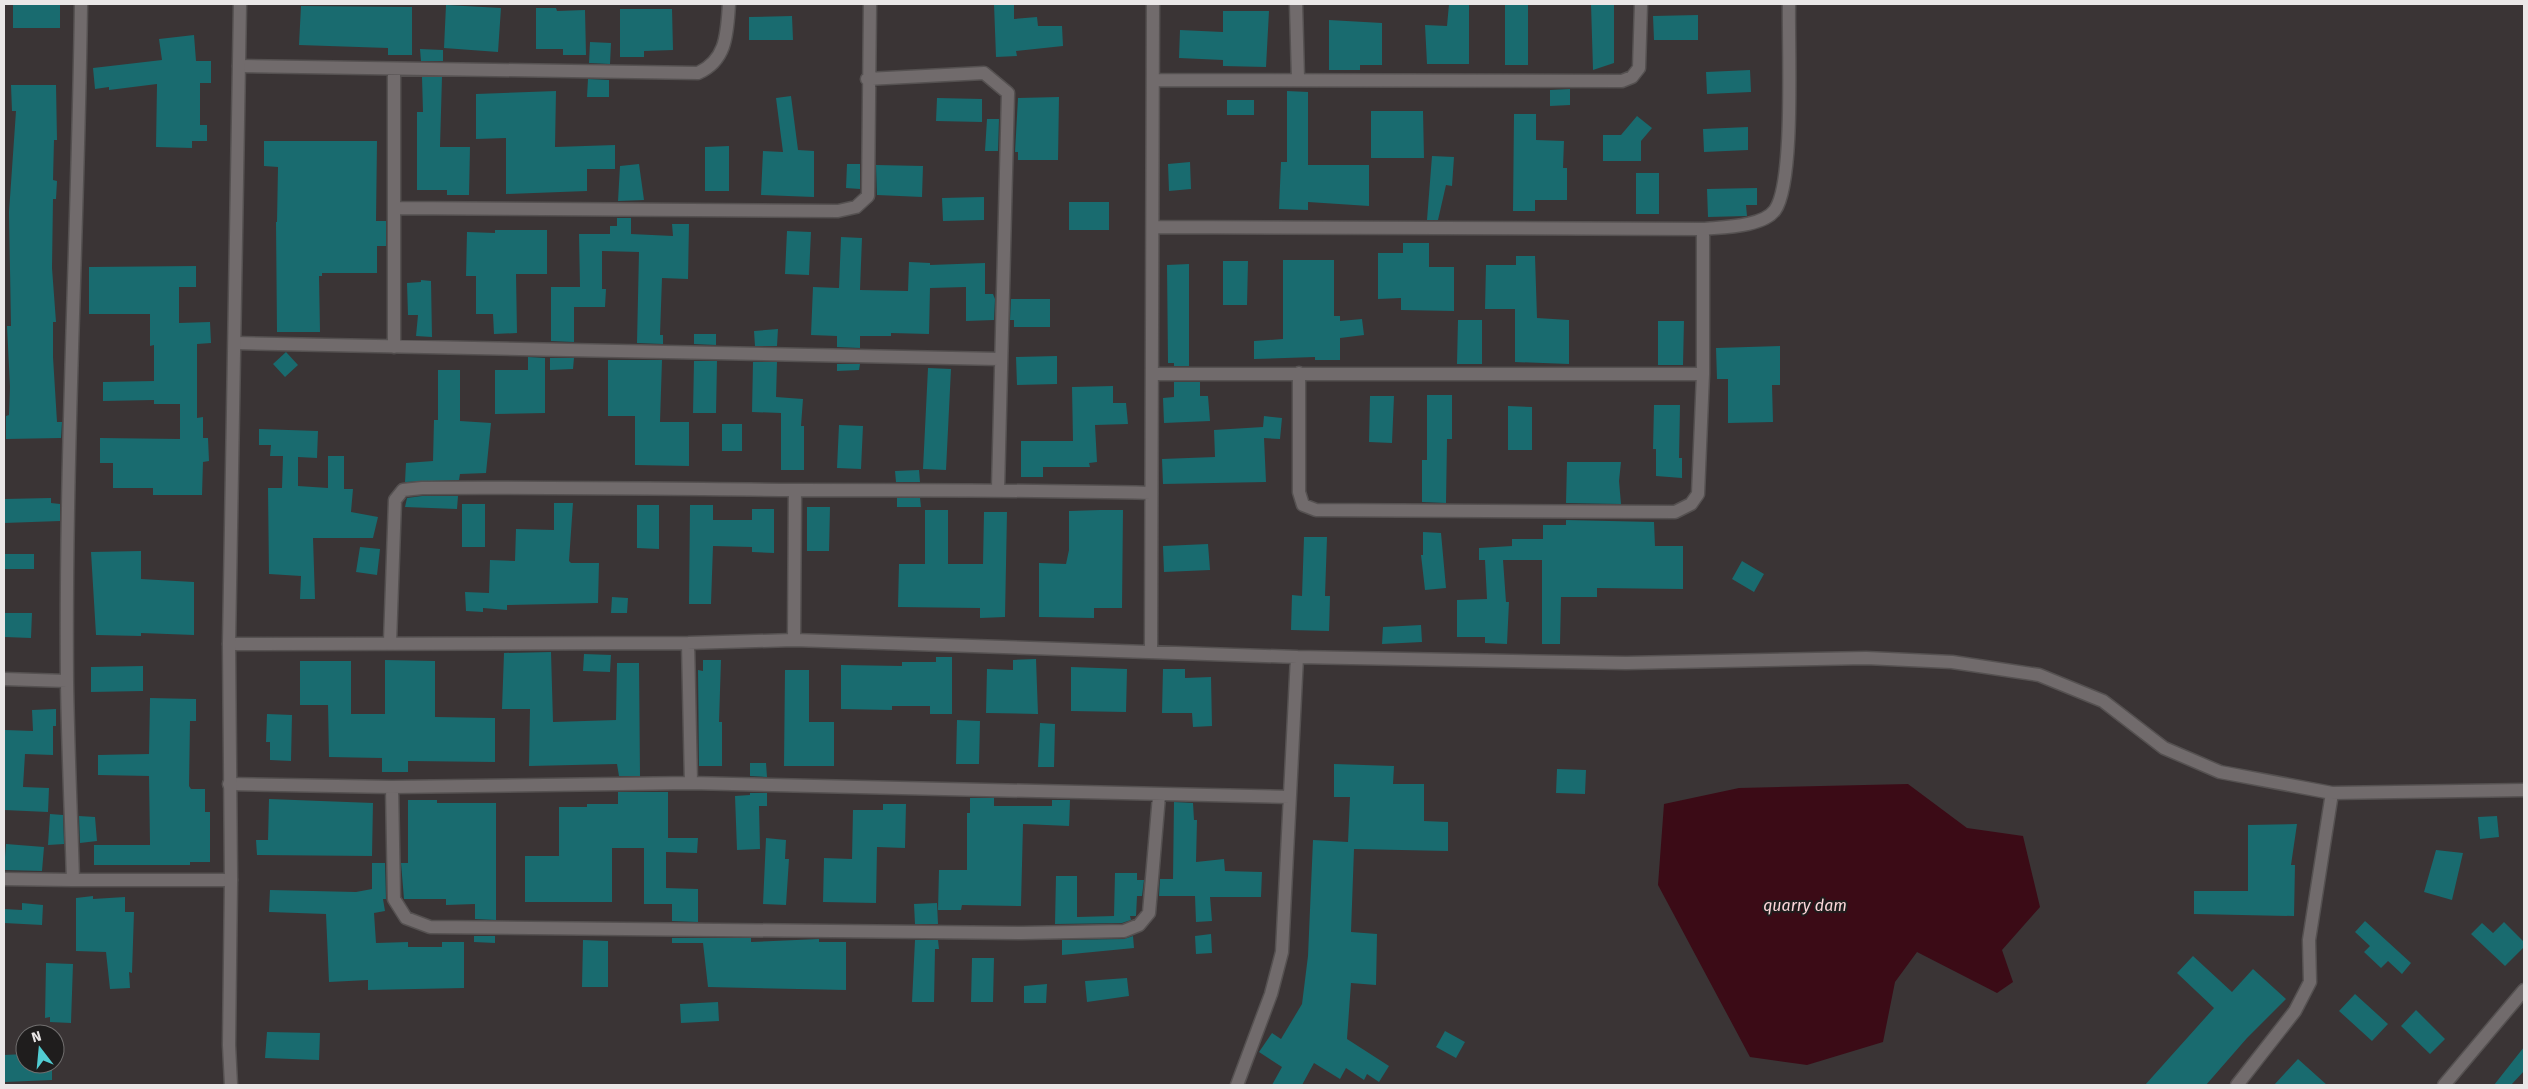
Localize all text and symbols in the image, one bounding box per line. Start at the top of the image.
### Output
water label: quarry dam [1763,896,1847,915]
north arrow [15,1024,65,1074]
text: N [30,1028,43,1046]

